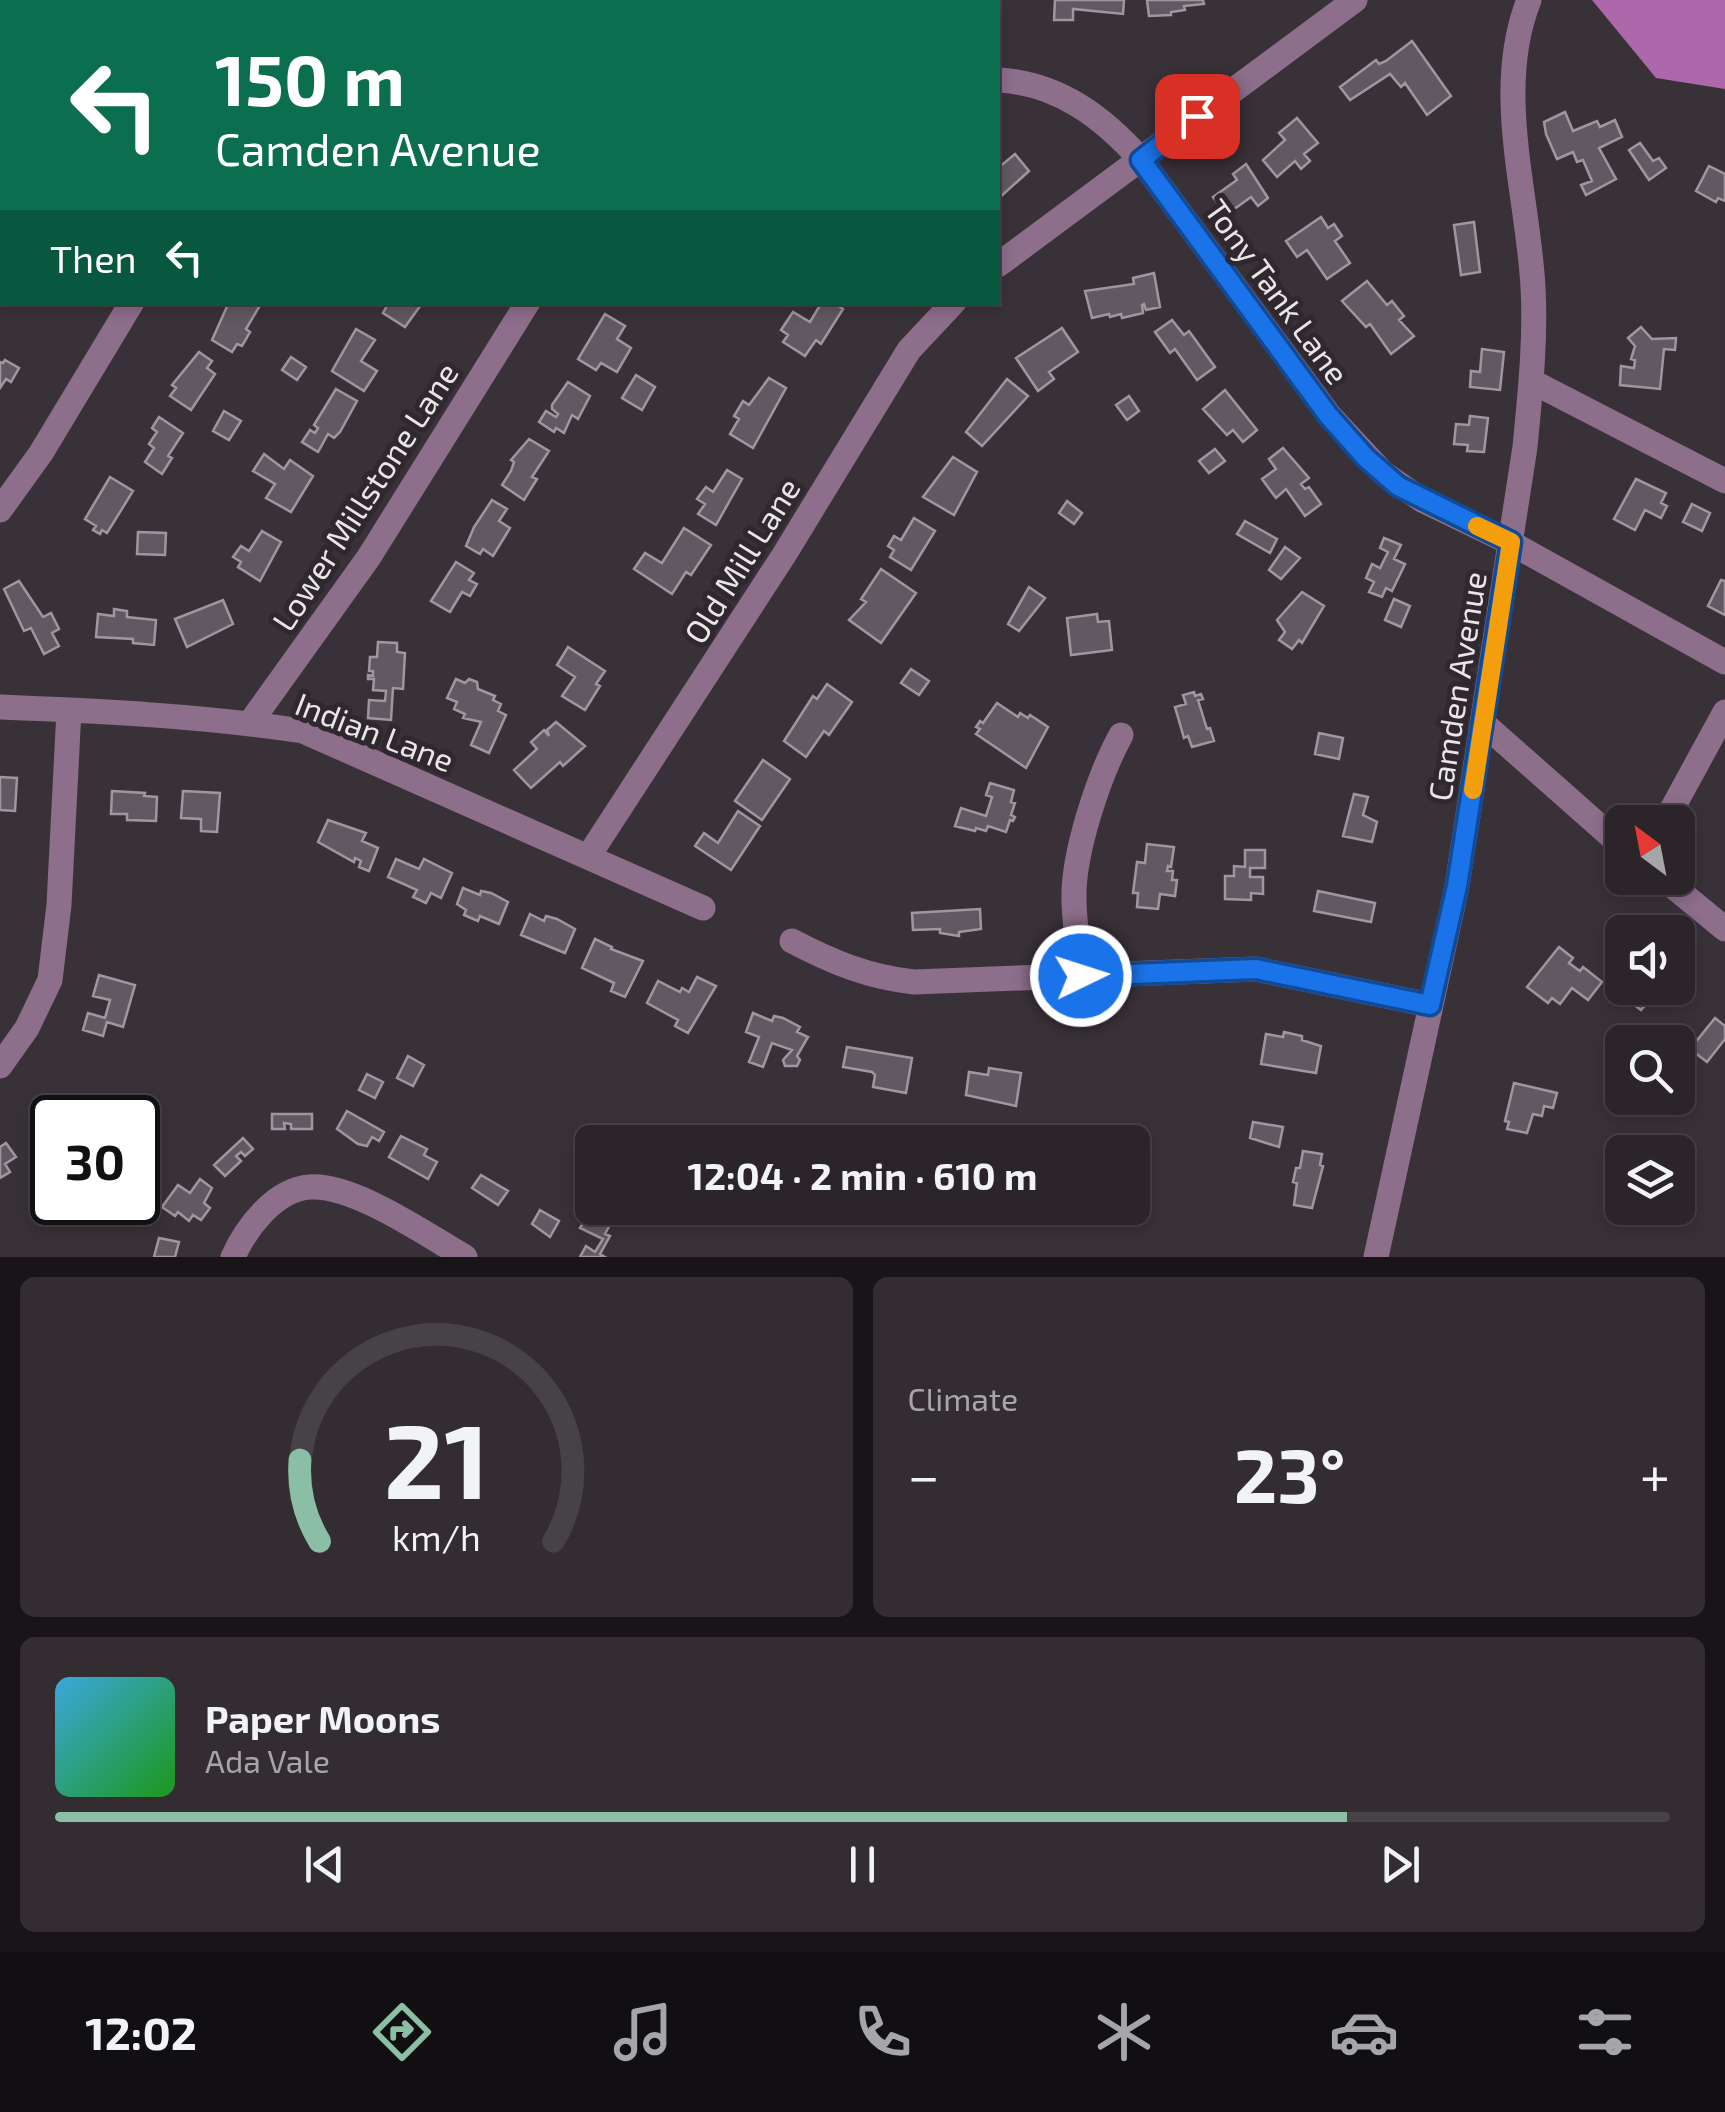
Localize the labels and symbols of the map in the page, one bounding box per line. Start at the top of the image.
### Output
pin [1155,74,1240,159]
street label: Tony Tank Lane [1198,191,1358,391]
street label: Lower Millstone Lane [263,355,465,637]
street label: Old Mill Lane [675,470,807,650]
street label: Camden Avenue [1419,569,1493,803]
street label: Indian Lane [291,683,459,779]
north arrow [1605,805,1695,895]
position arrow [1029,924,1133,1028]
speed limit sign: 30 [30,1095,160,1225]

